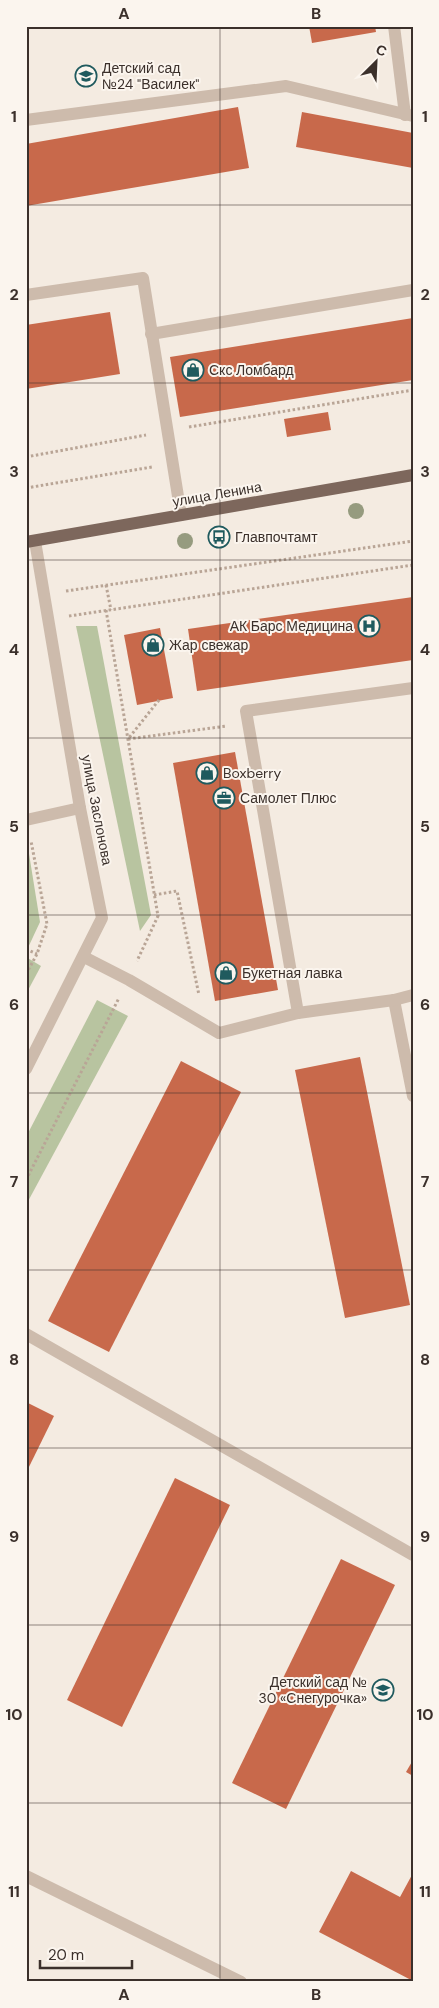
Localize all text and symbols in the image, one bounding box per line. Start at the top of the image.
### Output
text: A [118,3,130,24]
text: B [311,3,321,24]
north arrow [352,38,402,88]
text: С [373,40,390,60]
place label: Детский сад №24 "Василек" [102,59,199,93]
school or university icon: Детский сад №24 "Василек" [74,64,98,88]
text: 1 [11,106,17,127]
text: 1 [422,106,428,127]
text: 2 [9,284,19,305]
text: 2 [420,284,430,305]
shop icon: Скс Ломбард [181,358,205,382]
place label: Скс Ломбард [209,361,294,379]
text: 3 [9,461,19,482]
text: 3 [420,461,430,482]
street label: улица Ленина [171,477,263,511]
bus stop icon: Главпочтамт [207,525,231,549]
place label: Главпочтамт [235,528,318,546]
hospital icon: АК Барс Медицина [357,614,381,638]
place label: АК Барс Медицина [230,617,353,635]
shop icon: Жар свежар [141,633,165,657]
place label: Жар свежар [169,636,248,654]
text: 4 [9,639,19,660]
text: 4 [420,639,430,660]
street label: улица Заслонова [77,753,117,867]
shop icon: Boxberry [195,761,219,785]
place label: Boxberry [223,764,281,782]
office icon: Самолет Плюс [212,786,236,810]
place label: Самолет Плюс [240,789,337,807]
text: 5 [9,816,19,837]
text: 5 [420,816,430,837]
shop icon: Букетная лавка [214,961,238,985]
place label: Букетная лавка [242,964,343,982]
text: 6 [9,994,19,1015]
text: 6 [420,994,430,1015]
text: 7 [10,1171,19,1192]
text: 7 [421,1171,430,1192]
text: 8 [9,1349,19,1370]
text: 8 [420,1349,430,1370]
text: 9 [9,1526,19,1547]
text: 9 [420,1526,430,1547]
place label: Детский сад № 30 «Снегурочка» [258,1673,367,1707]
school or university icon: Детский сад № 30 «Снегурочка» [371,1678,395,1702]
text: 10 [5,1704,23,1725]
text: 10 [416,1704,434,1725]
text: 11 [8,1881,20,1902]
text: 11 [419,1881,431,1902]
scale bar [40,1938,132,1970]
text: 20 m [48,1945,84,1965]
text: A [118,1984,130,2005]
text: B [311,1984,321,2005]

